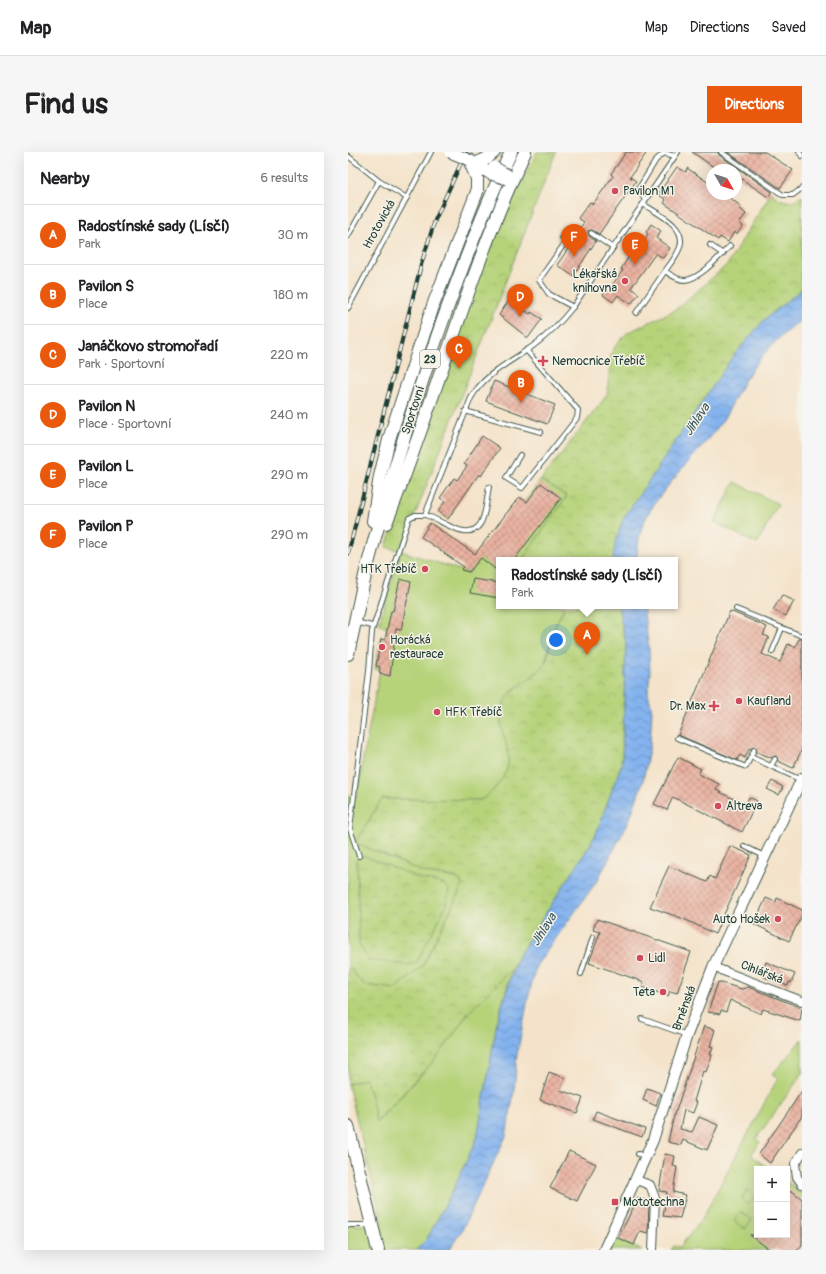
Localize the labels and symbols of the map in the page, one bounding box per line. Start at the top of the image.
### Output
north arrow [706,164,742,200]
place label: Pavilon M1 [623,184,674,199]
marker: Pavilon M1 [610,186,620,196]
street label: Hrotovická [360,197,399,251]
pin: F [561,224,587,257]
pin: E [622,232,648,265]
place label: Lékařská knihovna [573,267,617,296]
marker: Lékařská knihovna [620,276,630,286]
pin: D [507,284,533,317]
pin: C [446,336,472,369]
road number: 23 [420,350,440,368]
place label: Nemocnice Třebíč [552,354,645,369]
marker: Nemocnice Třebíč [537,355,549,367]
pin: B [508,370,534,403]
street label: Sportovní [399,384,428,436]
water label: Jihlava [680,400,714,439]
place label: HTK Třebíč [360,562,417,577]
marker: HTK Třebíč [420,564,430,574]
pin: A [574,622,600,655]
your location [546,630,566,650]
place label: Horácká restaurace [390,633,443,662]
marker: Horácká restaurace [377,642,387,652]
place label: Kaufland [747,694,791,709]
marker: Kaufland [734,696,744,706]
place label: Dr. Max [669,699,706,714]
marker: Dr. Max [709,701,719,711]
place label: HFK Třebíč [445,705,502,720]
marker: HFK Třebíč [432,707,442,717]
place label: Altreva [726,799,763,814]
marker: Altreva [713,801,723,811]
water label: Jihlava [527,909,561,949]
place label: Auto Hošek [712,912,770,927]
marker: Auto Hošek [773,914,783,924]
place label: Lidl [648,951,666,966]
marker: Lidl [635,953,645,963]
street label: Cihlářská [738,958,786,988]
street label: Brněnská [669,983,700,1033]
place label: Teta [633,985,655,1000]
marker: Teta [658,987,668,997]
place label: Mototechna [623,1195,685,1210]
marker: Mototechna [610,1197,620,1207]

